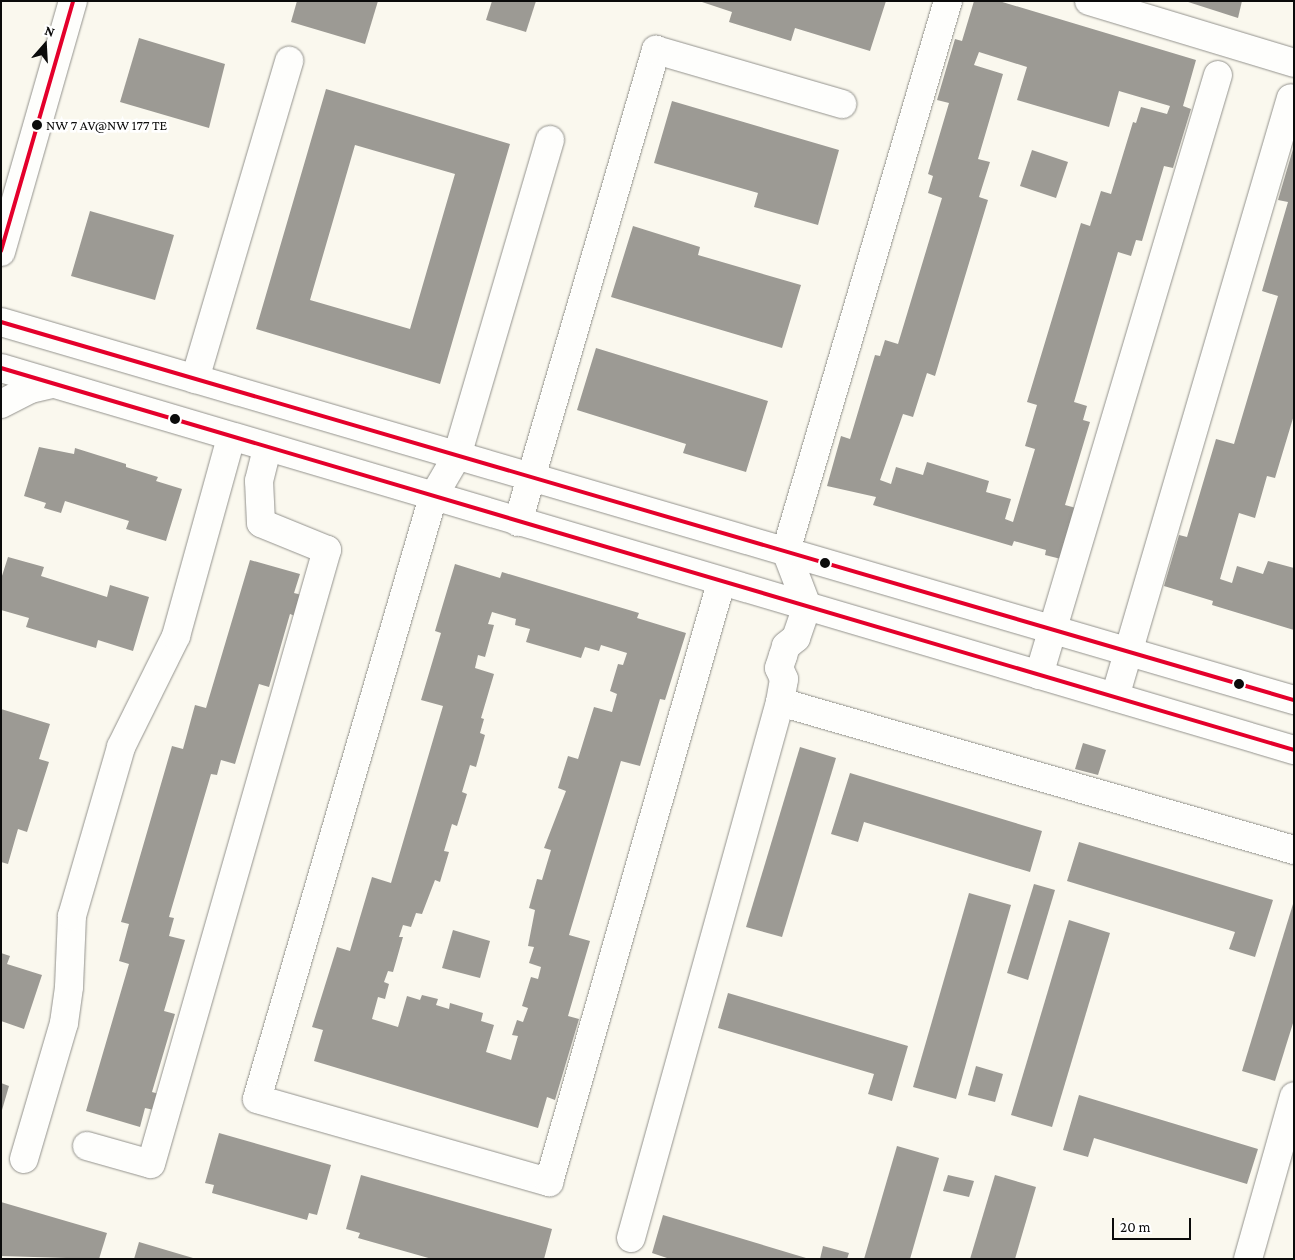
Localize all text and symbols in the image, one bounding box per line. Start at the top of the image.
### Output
north arrow [20,20,70,70]
text: N [43,22,57,40]
place label: NW 7 AV@NW 177 TE [46,117,167,133]
marker: NW 7 AV@NW 177 TE [32,120,42,130]
unlabelled marker [170,414,180,424]
unlabelled marker [820,558,830,568]
unlabelled marker [1234,679,1244,689]
scale bar [1115,1208,1194,1240]
text: 20 m [1120,1219,1151,1235]

